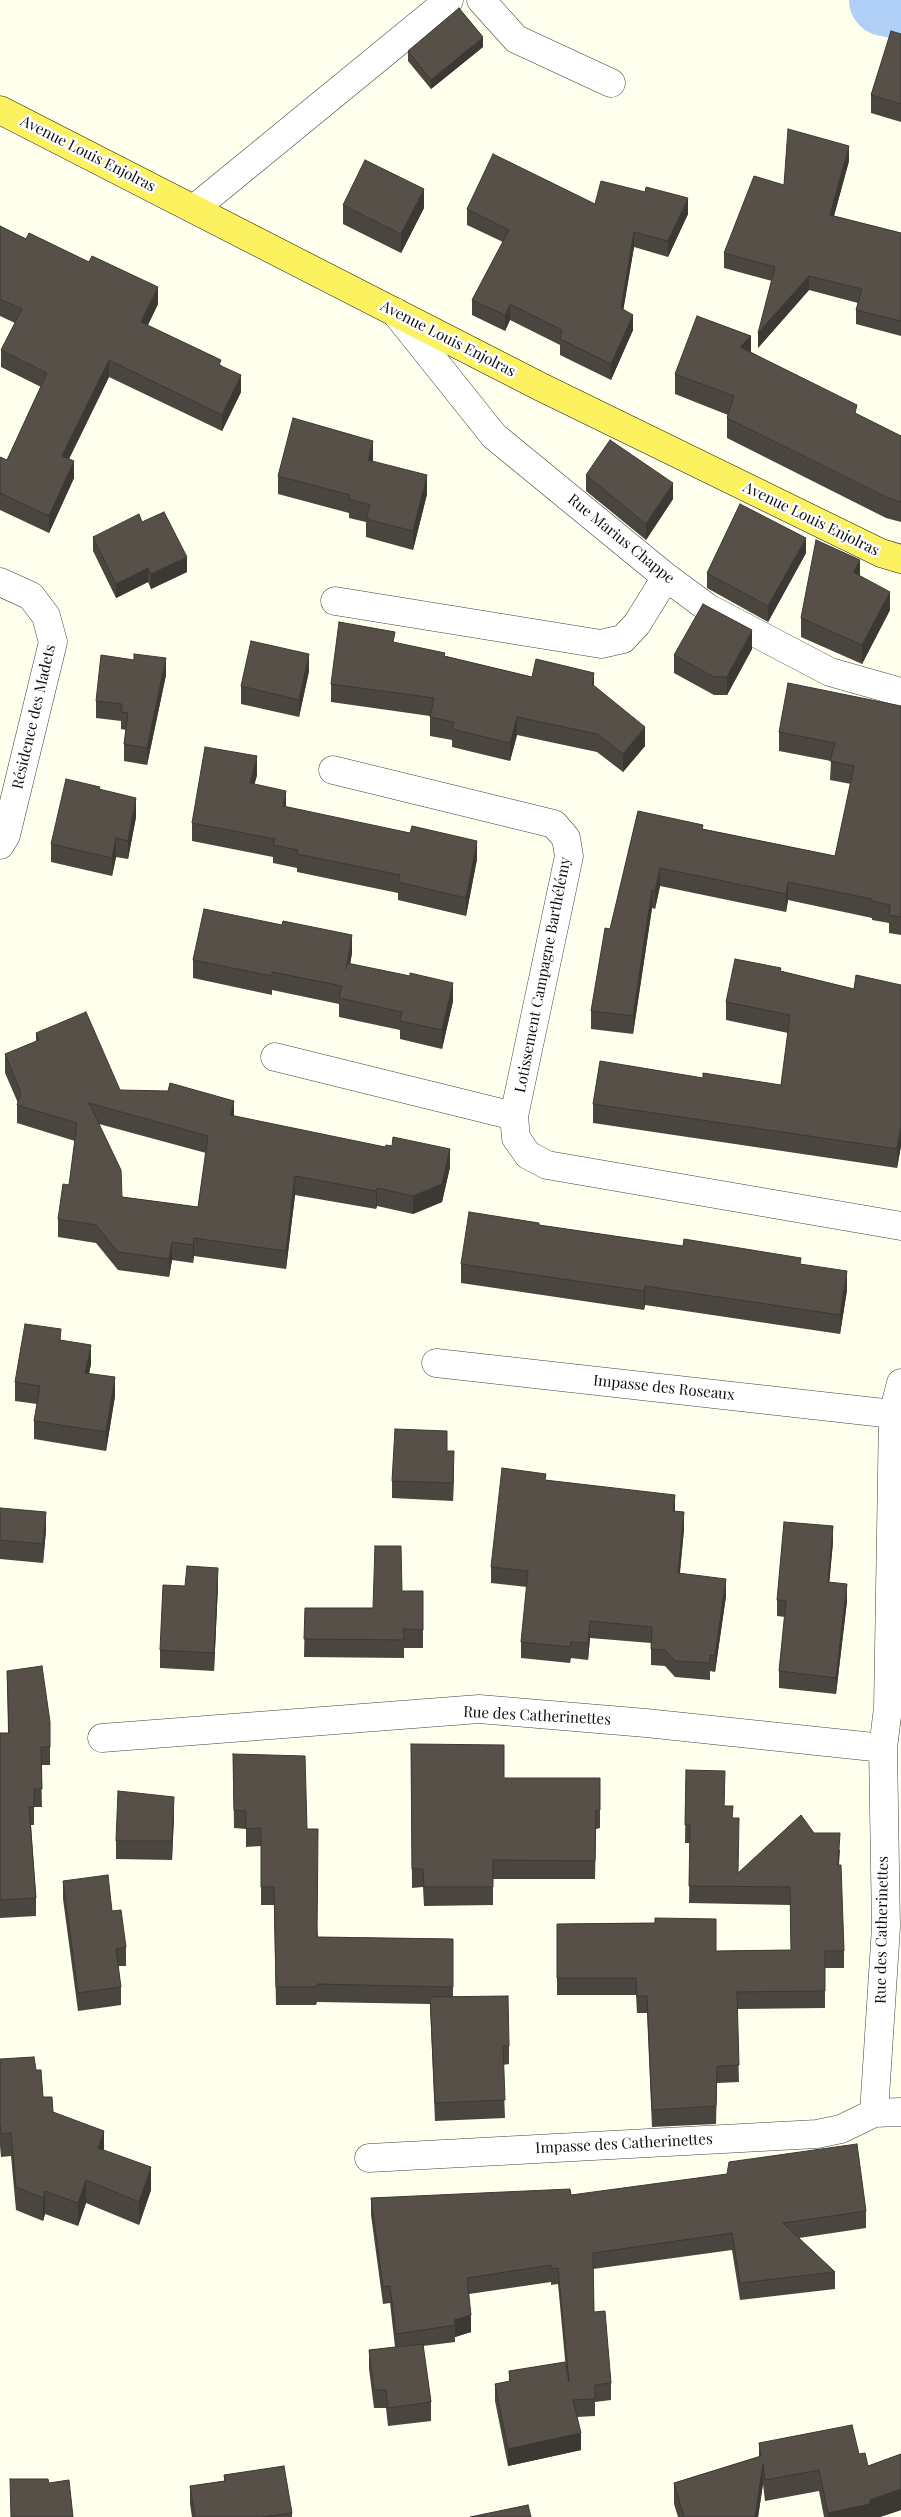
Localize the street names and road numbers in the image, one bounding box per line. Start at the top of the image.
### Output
street label: Avenue Louis Enjolras [17,112,159,196]
street label: Avenue Louis Enjolras [377,297,519,381]
street label: Avenue Louis Enjolras [740,478,882,560]
street label: Rue Marius Chappe [564,490,678,588]
street label: Résidence des Madets [9,643,59,791]
street label: Lotissement Campagne Barthélémy [511,856,575,1094]
street label: Impasse des Roseaux [592,1372,736,1404]
street label: Rue des Catherinettes [463,1703,611,1729]
street label: Rue des Catherinettes [872,1856,892,2004]
street label: Impasse des Catherinettes [535,2130,713,2158]

